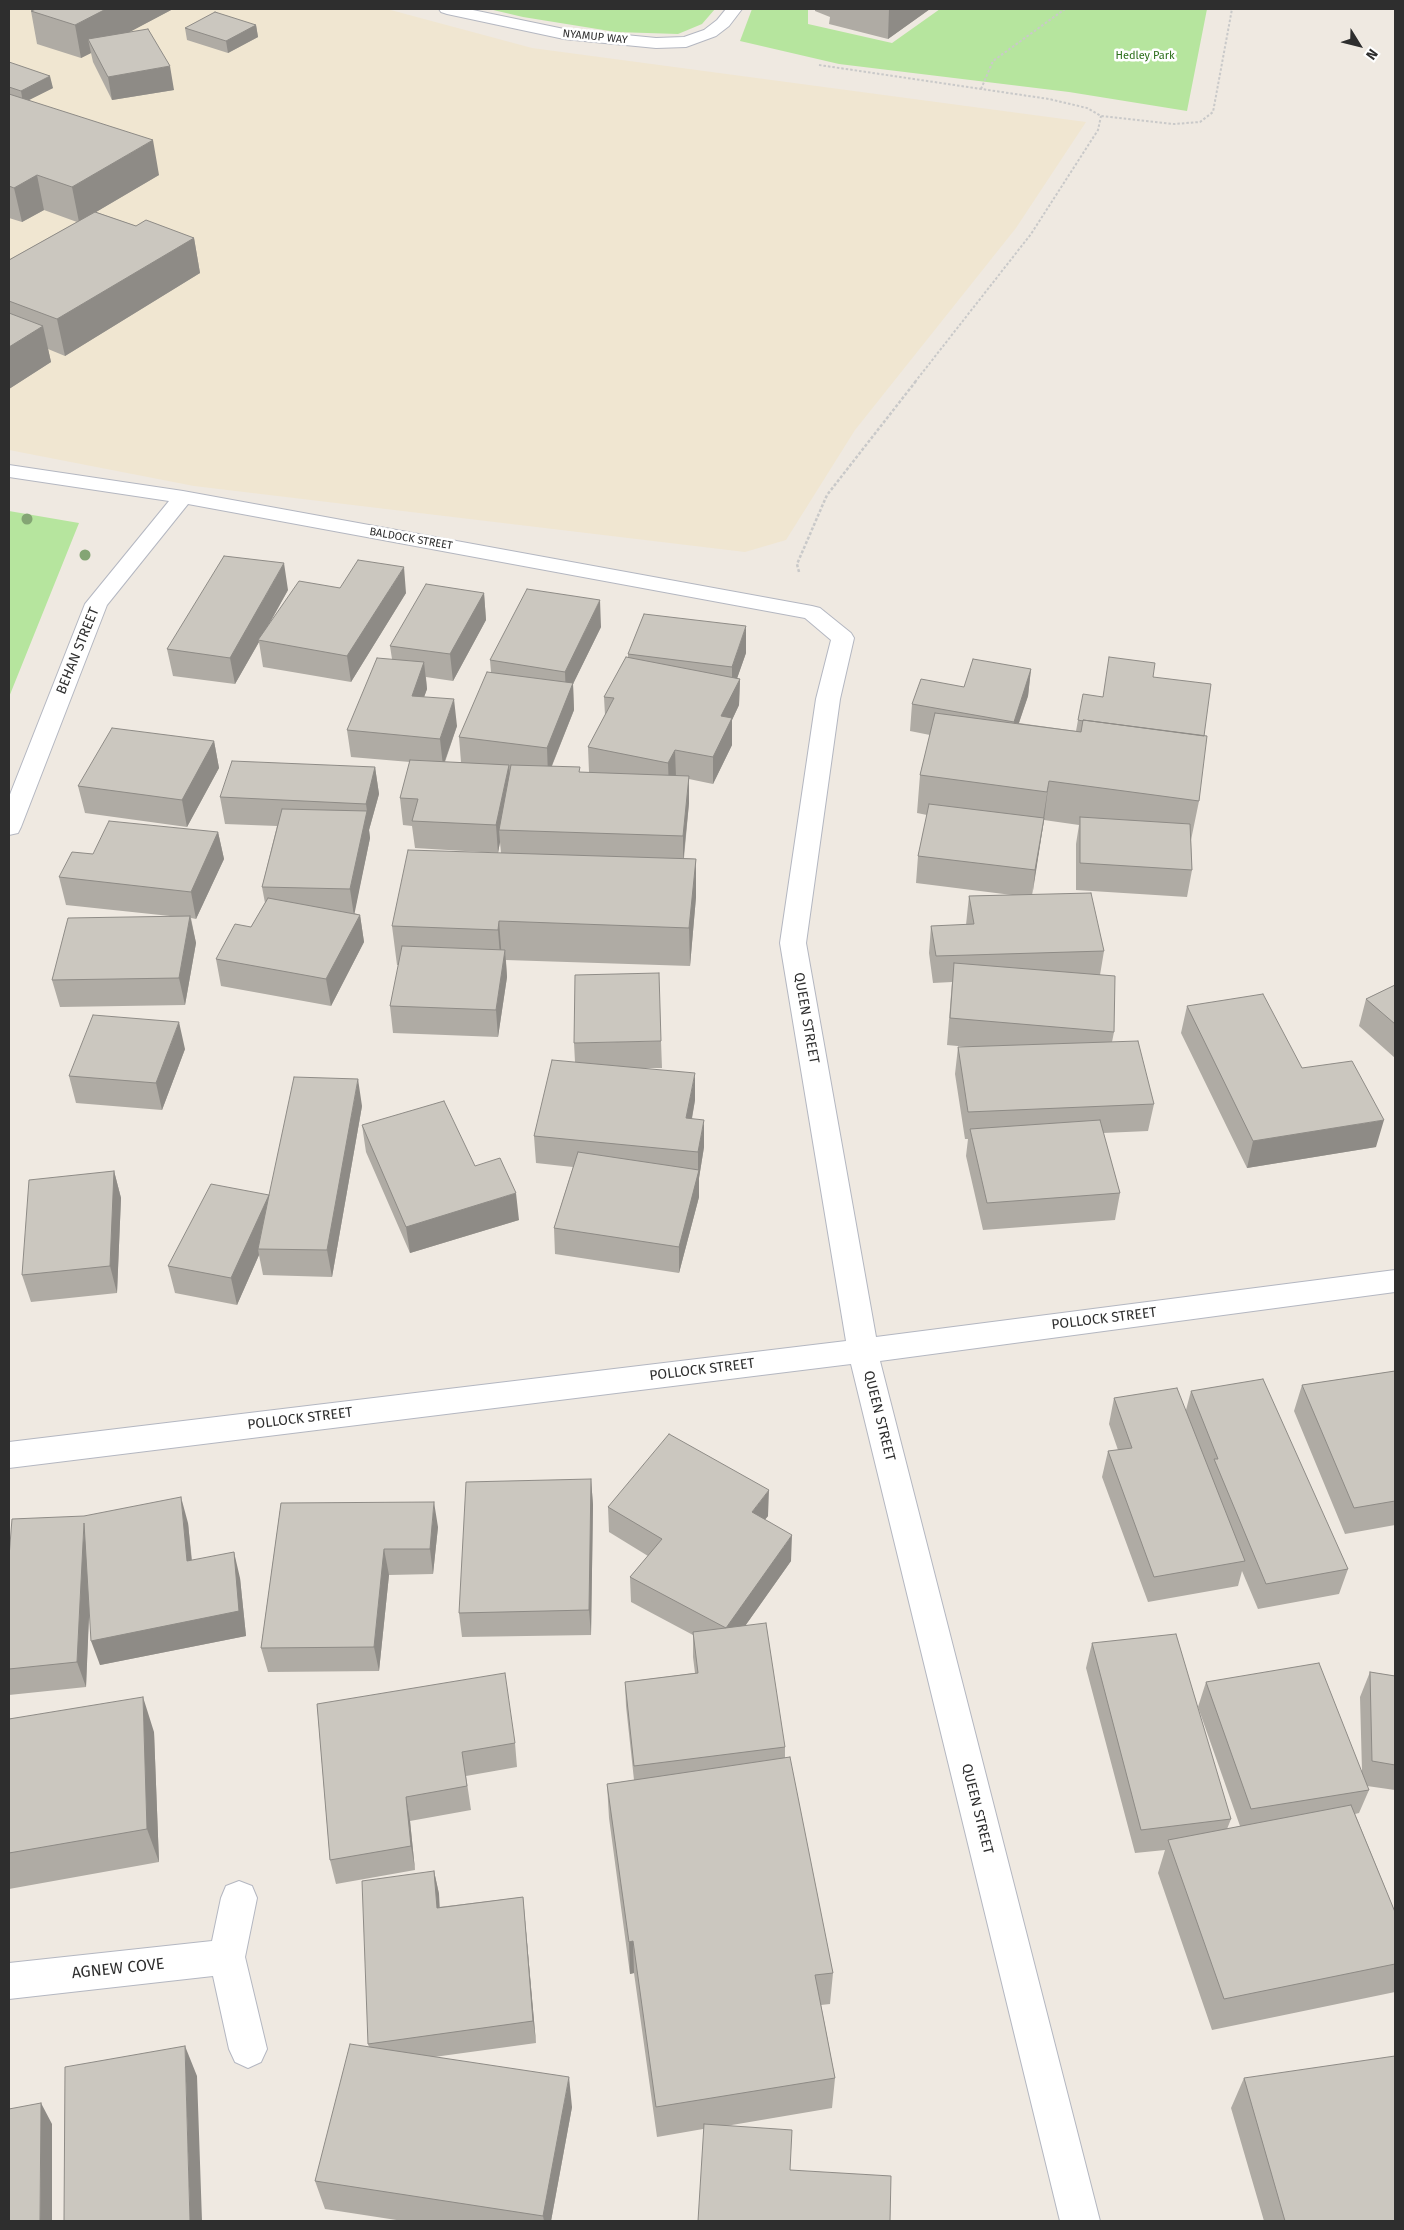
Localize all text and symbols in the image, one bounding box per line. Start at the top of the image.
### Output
north arrow [1334,20,1384,70]
street label: NYAMUP WAY [562,27,628,47]
text: N [1362,45,1381,63]
park label: Hedley Park [1115,49,1175,63]
street label: BALDOCK STREET [368,525,454,553]
street label: BEHAN STREET [53,605,103,697]
street label: QUEEN STREET [790,971,822,1065]
street label: POLLOCK STREET [1050,1304,1158,1334]
street label: POLLOCK STREET [648,1355,756,1385]
street label: QUEEN STREET [860,1369,898,1463]
street label: POLLOCK STREET [246,1404,354,1434]
street label: QUEEN STREET [958,1762,996,1856]
street label: AGNEW COVE [71,1955,165,1983]

